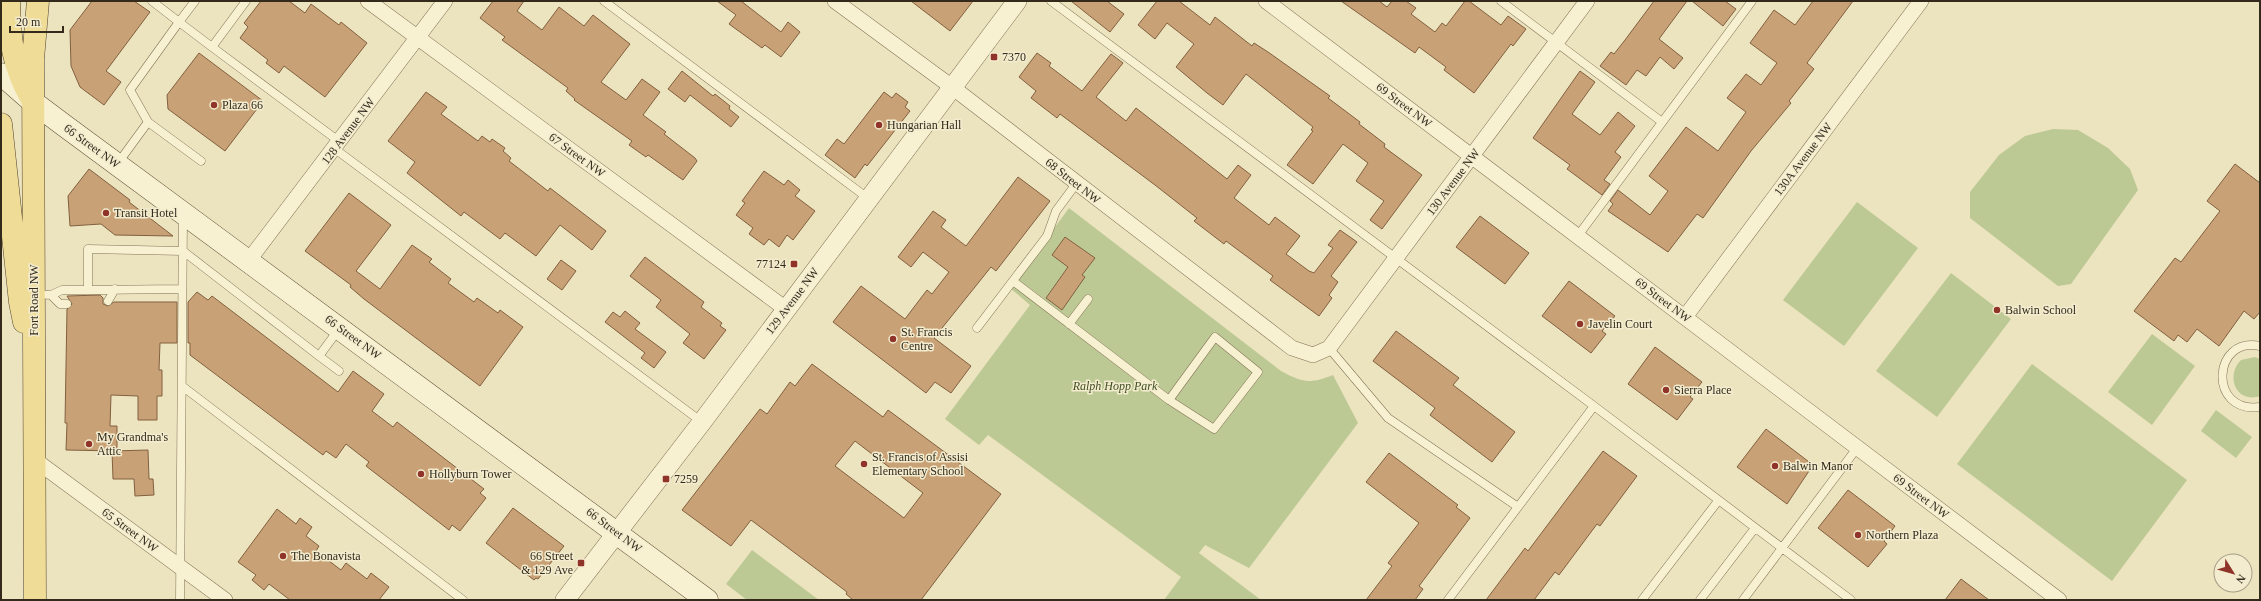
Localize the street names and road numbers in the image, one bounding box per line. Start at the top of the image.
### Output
street label: 69 Street NW [1373,80,1435,131]
street label: 128 Avenue NW [318,94,378,167]
street label: 130A Avenue NW [1771,119,1835,198]
street label: 66 Street NW [61,121,123,171]
street label: 67 Street NW [546,130,608,180]
street label: 130 Avenue NW [1423,145,1483,218]
street label: 68 Street NW [1043,155,1104,207]
street label: Fort Road NW [27,264,41,336]
street label: 129 Avenue NW [762,264,822,337]
street label: 69 Street NW [1632,275,1694,326]
street label: 66 Street NW [322,312,384,362]
street label: 69 Street NW [1890,471,1952,522]
street label: 65 Street NW [99,505,161,555]
street label: 66 Street NW [583,505,645,556]

